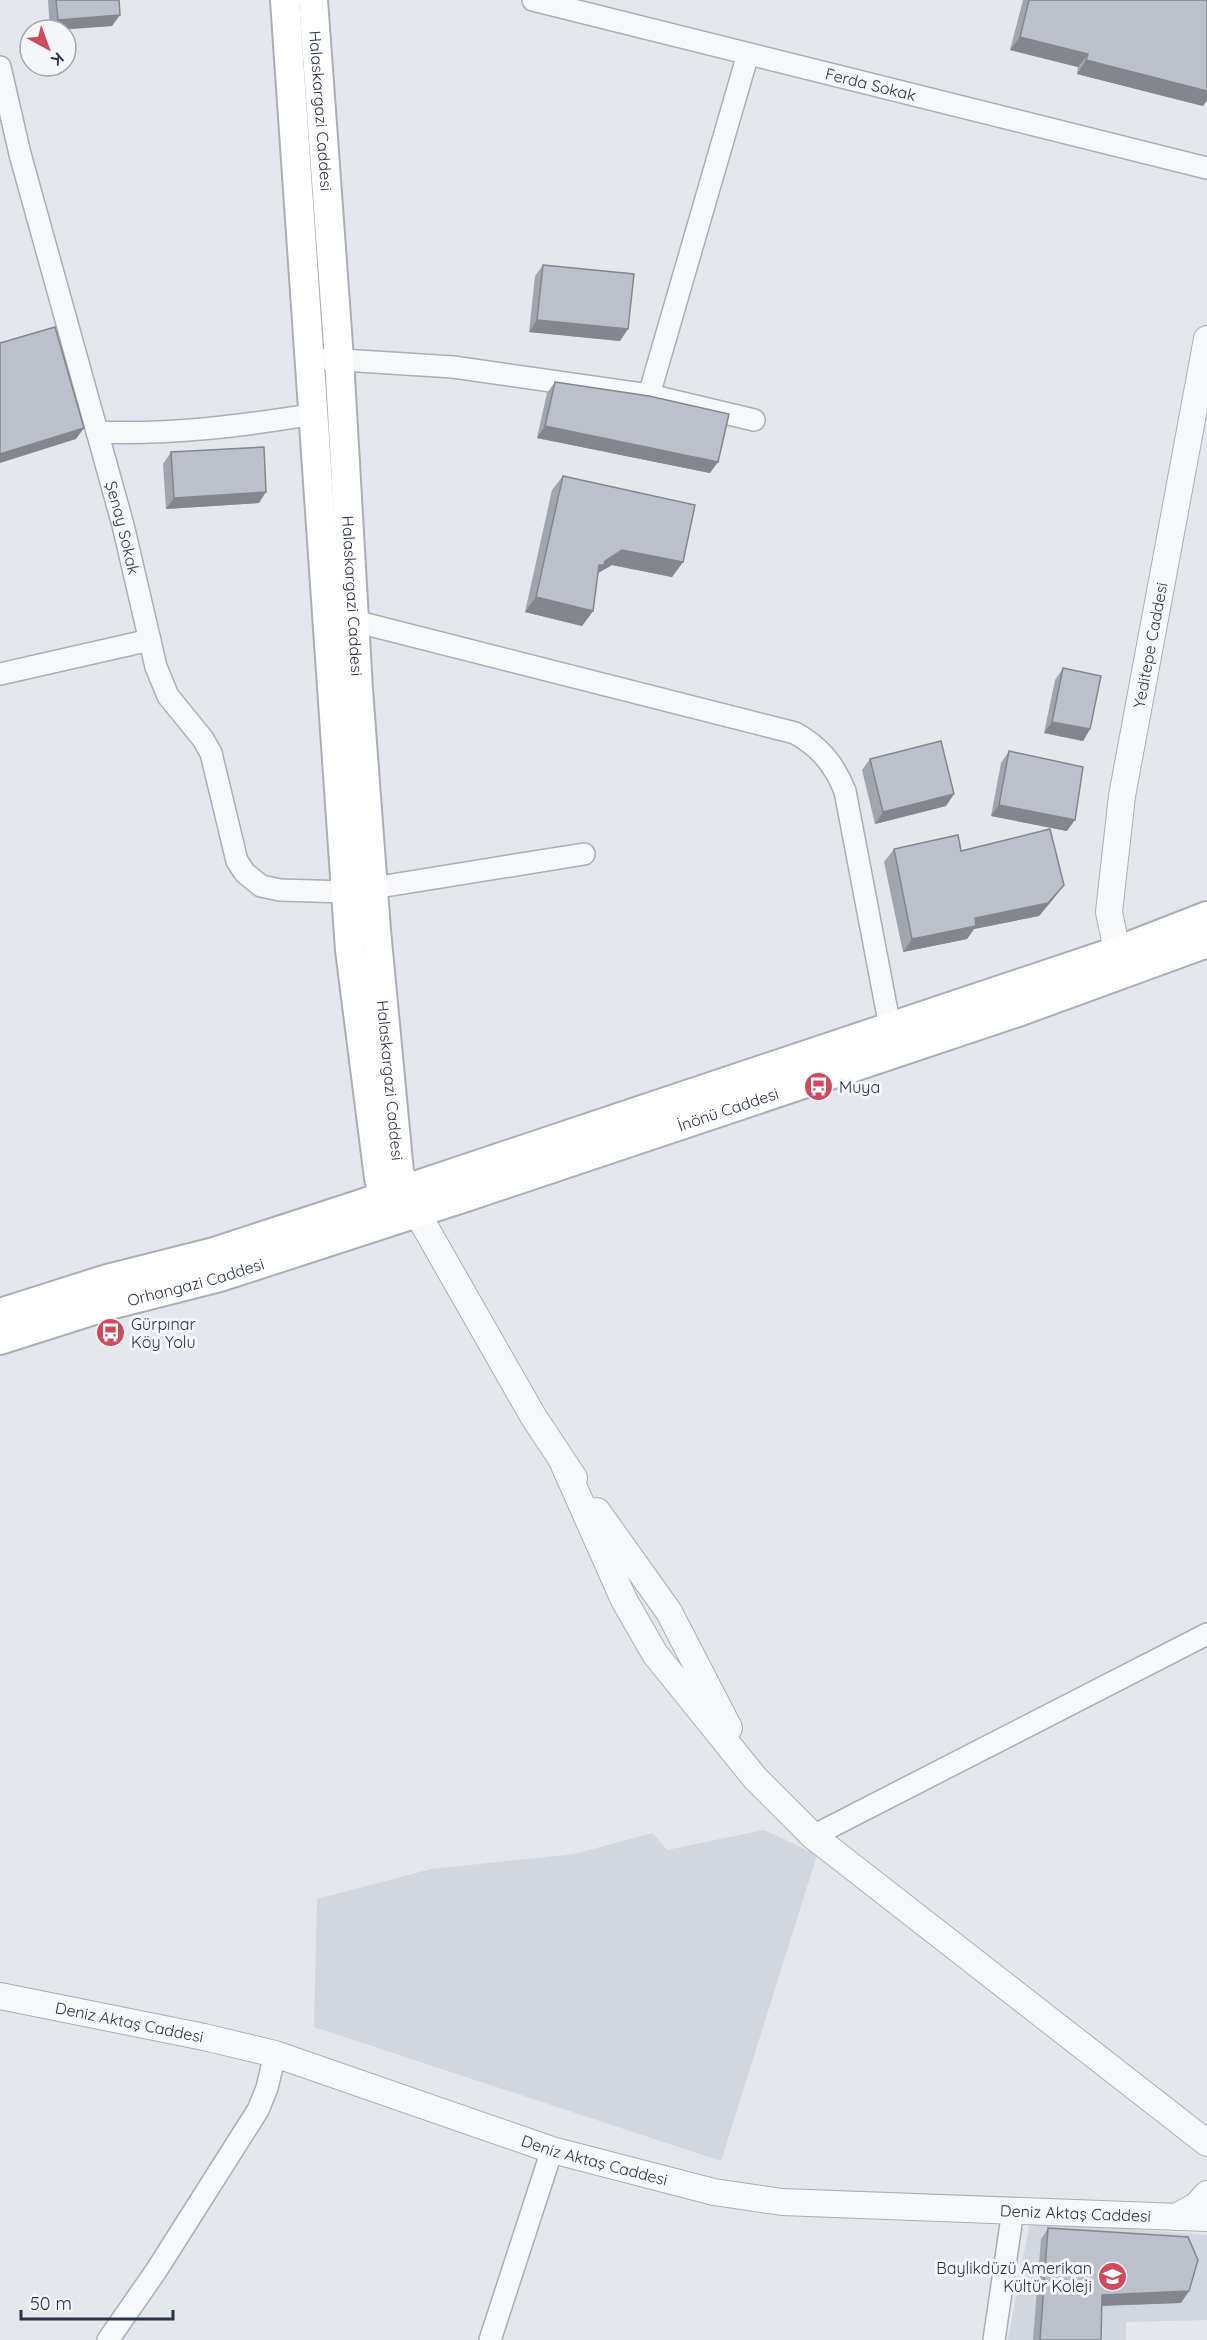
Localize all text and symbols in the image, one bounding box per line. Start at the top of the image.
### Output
north arrow [18,18,78,78]
street label: Halaskargazi Caddesi [305,30,337,192]
text: K [47,48,68,70]
street label: Ferda Sokak [823,63,918,105]
street label: Şenay Sokak [101,479,144,577]
street label: Halaskargazi Caddesi [338,515,367,677]
street label: Yeditepe Caddesi [1129,581,1172,710]
street label: Halaskargazi Caddesi [373,999,408,1161]
bus stop icon: Muya [802,1071,834,1103]
place label: Muya [839,1077,880,1097]
street label: İnönü Caddesi [675,1083,781,1135]
street label: Orhangazi Caddesi [125,1253,266,1310]
place label: Gürpınar Köy Yolu [131,1314,196,1352]
bus stop icon: Gürpınar Köy Yolu [94,1317,126,1349]
street label: Deniz Aktaş Caddesi [53,1997,205,2047]
street label: Deniz Aktaş Caddesi [519,2130,670,2190]
street label: Deniz Aktaş Caddesi [1000,2200,1151,2226]
place label: Baylikdüzü Amerikan Kültür Koleji [936,2258,1092,2296]
school or university icon: Baylikdüzü Amerikan Kültür Koleji [1097,2261,1129,2293]
scale bar [21,2283,172,2321]
text: 50 m [30,2292,72,2315]

